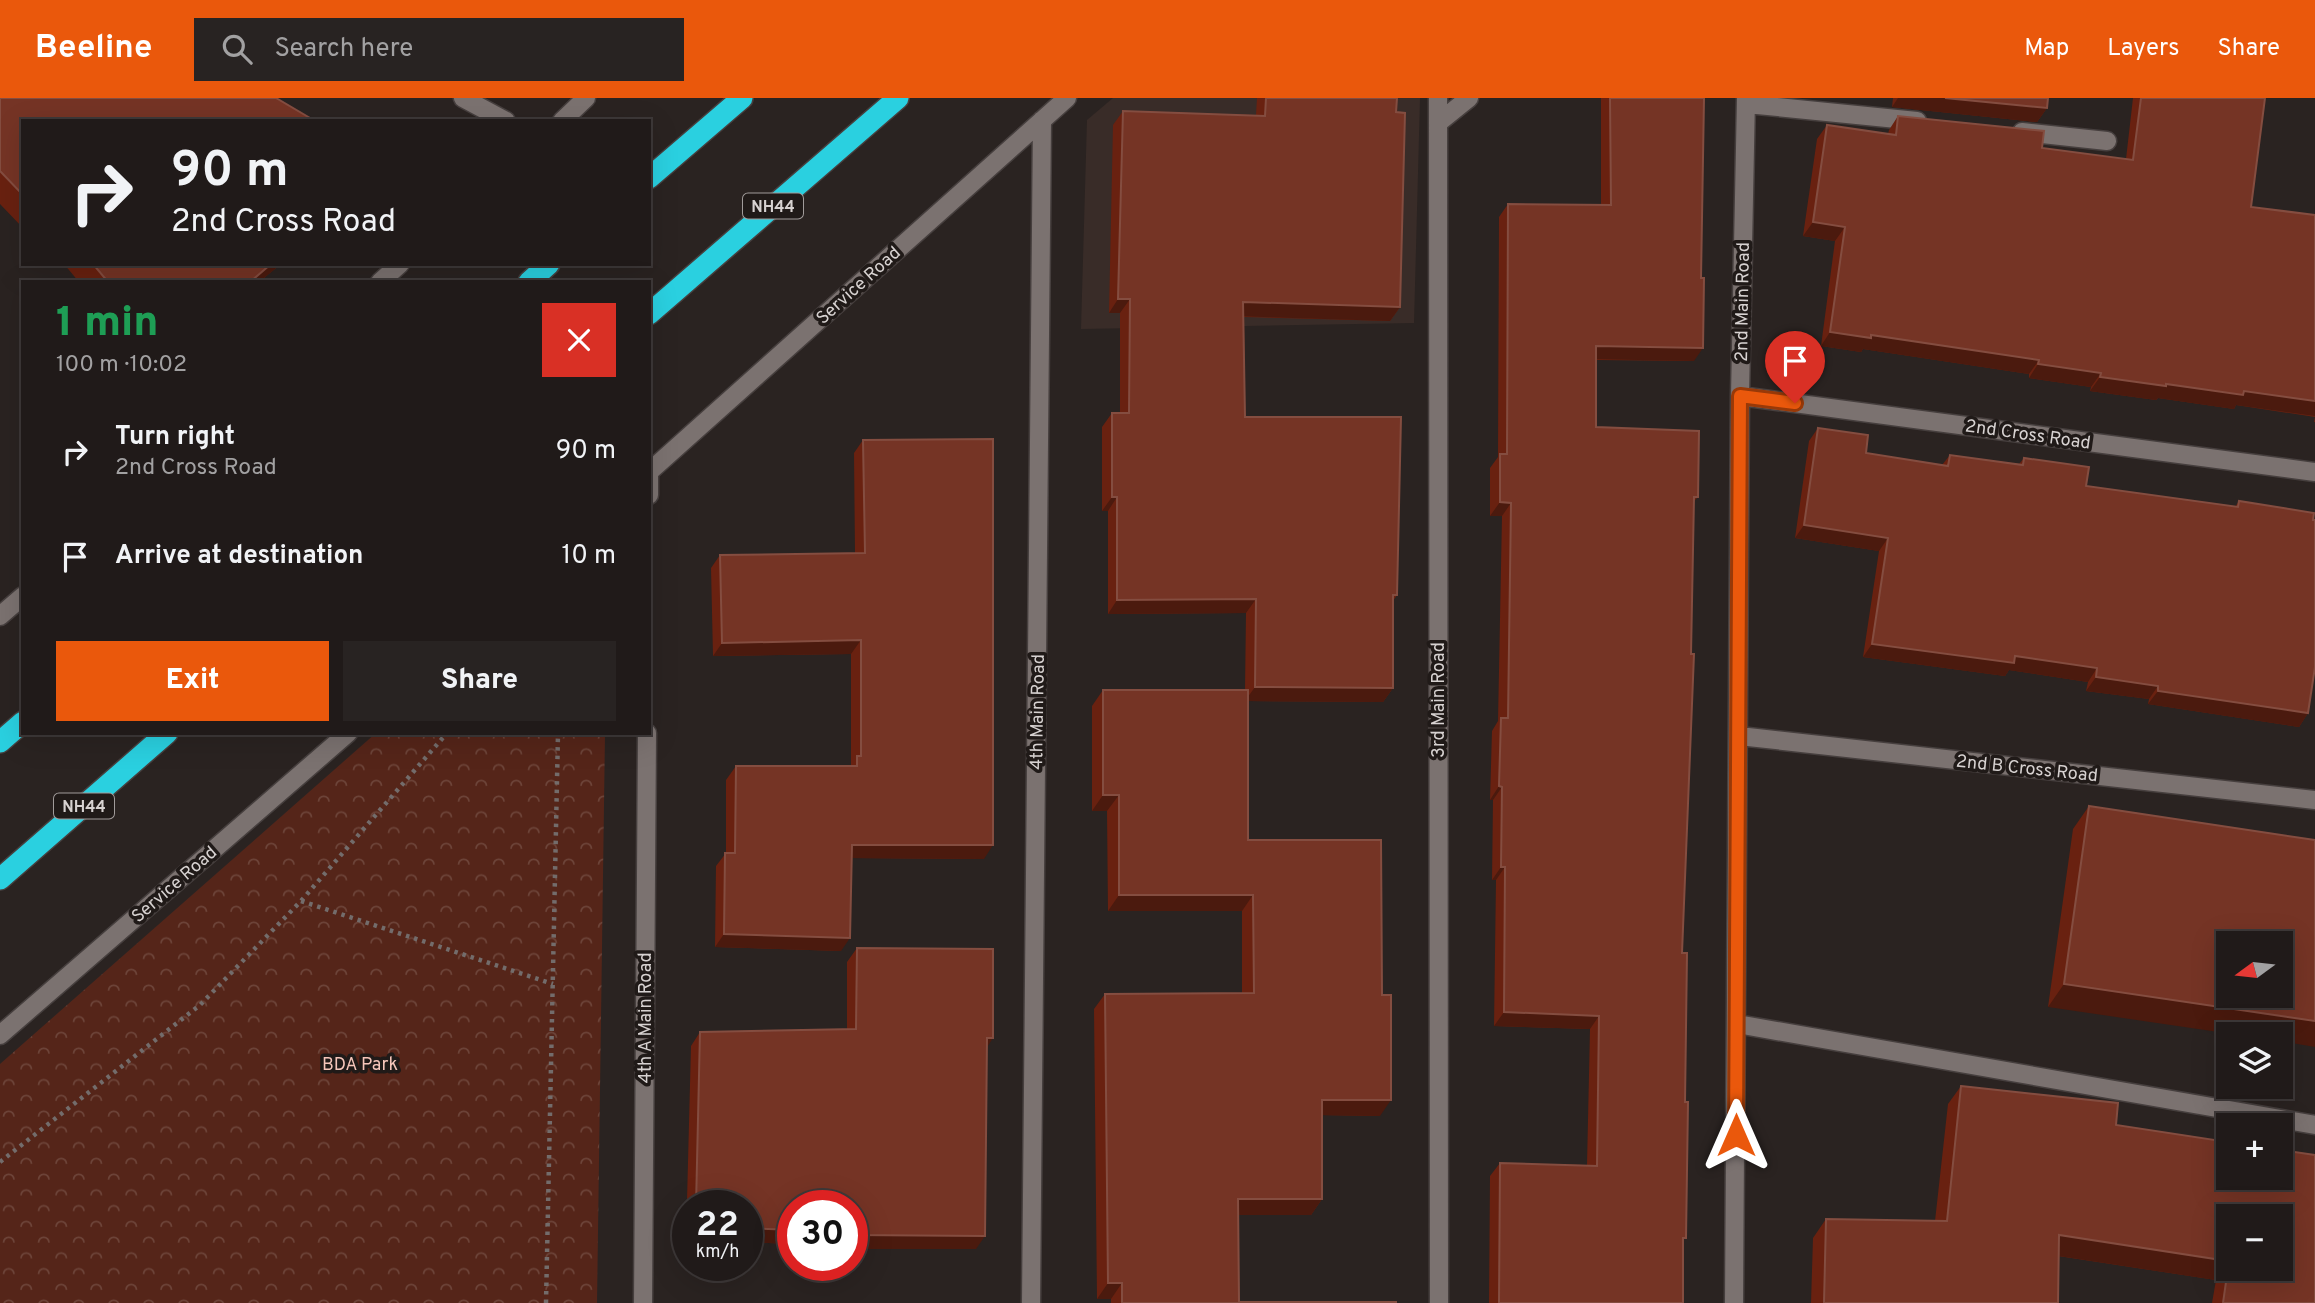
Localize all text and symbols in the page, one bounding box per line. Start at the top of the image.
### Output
search box [194,18,684,81]
text: Beeline [35,28,152,70]
icon: search [218,30,256,68]
text: Search here [274,33,413,66]
text: Map [2024,34,2069,64]
text: Layers [2107,34,2179,64]
text: Share [2217,34,2280,64]
text: 90 m [171,142,289,204]
icon: right [56,147,147,238]
road number: NH44 [743,194,803,218]
text: 2nd Cross Road [171,203,396,243]
street label: Service Road [812,242,906,330]
street label: 2nd Main Road [1731,242,1756,362]
text: 1 min [56,298,159,351]
button: close [542,303,616,377]
pin [1765,331,1825,403]
icon: arrive [1776,342,1814,380]
text: 100 m · 10:02 [56,351,187,380]
street label: 2nd Cross Road [1963,415,2092,456]
text: Turn right [115,421,235,454]
icon: right [56,433,94,471]
text: 90 m [556,435,616,468]
text: 2nd Cross Road [115,454,277,483]
icon: arrive [56,538,94,576]
text: Arrive at destination [115,540,363,573]
text: 10 m [561,540,616,573]
button: Exit [56,641,329,721]
button: Share [343,641,616,721]
street label: 3rd Main Road [1428,642,1451,758]
street label: 4th Main Road [1026,654,1051,770]
street label: 2nd B Cross Road [1955,751,2099,788]
road number: NH44 [54,793,114,818]
street label: Service Road [127,842,223,929]
north arrow [2216,931,2292,1008]
map controls [2216,931,2293,1281]
street label: 4th A Main Road [635,952,658,1084]
button: layers [2216,1022,2293,1099]
park label: BDA Park [322,1054,398,1077]
position arrow [1699,1098,1773,1172]
button: + [2216,1113,2293,1190]
speed limit sign: 30 [777,1190,868,1281]
text: 22 [696,1204,739,1248]
button: − [2216,1204,2293,1281]
text: km/h [696,1241,739,1264]

